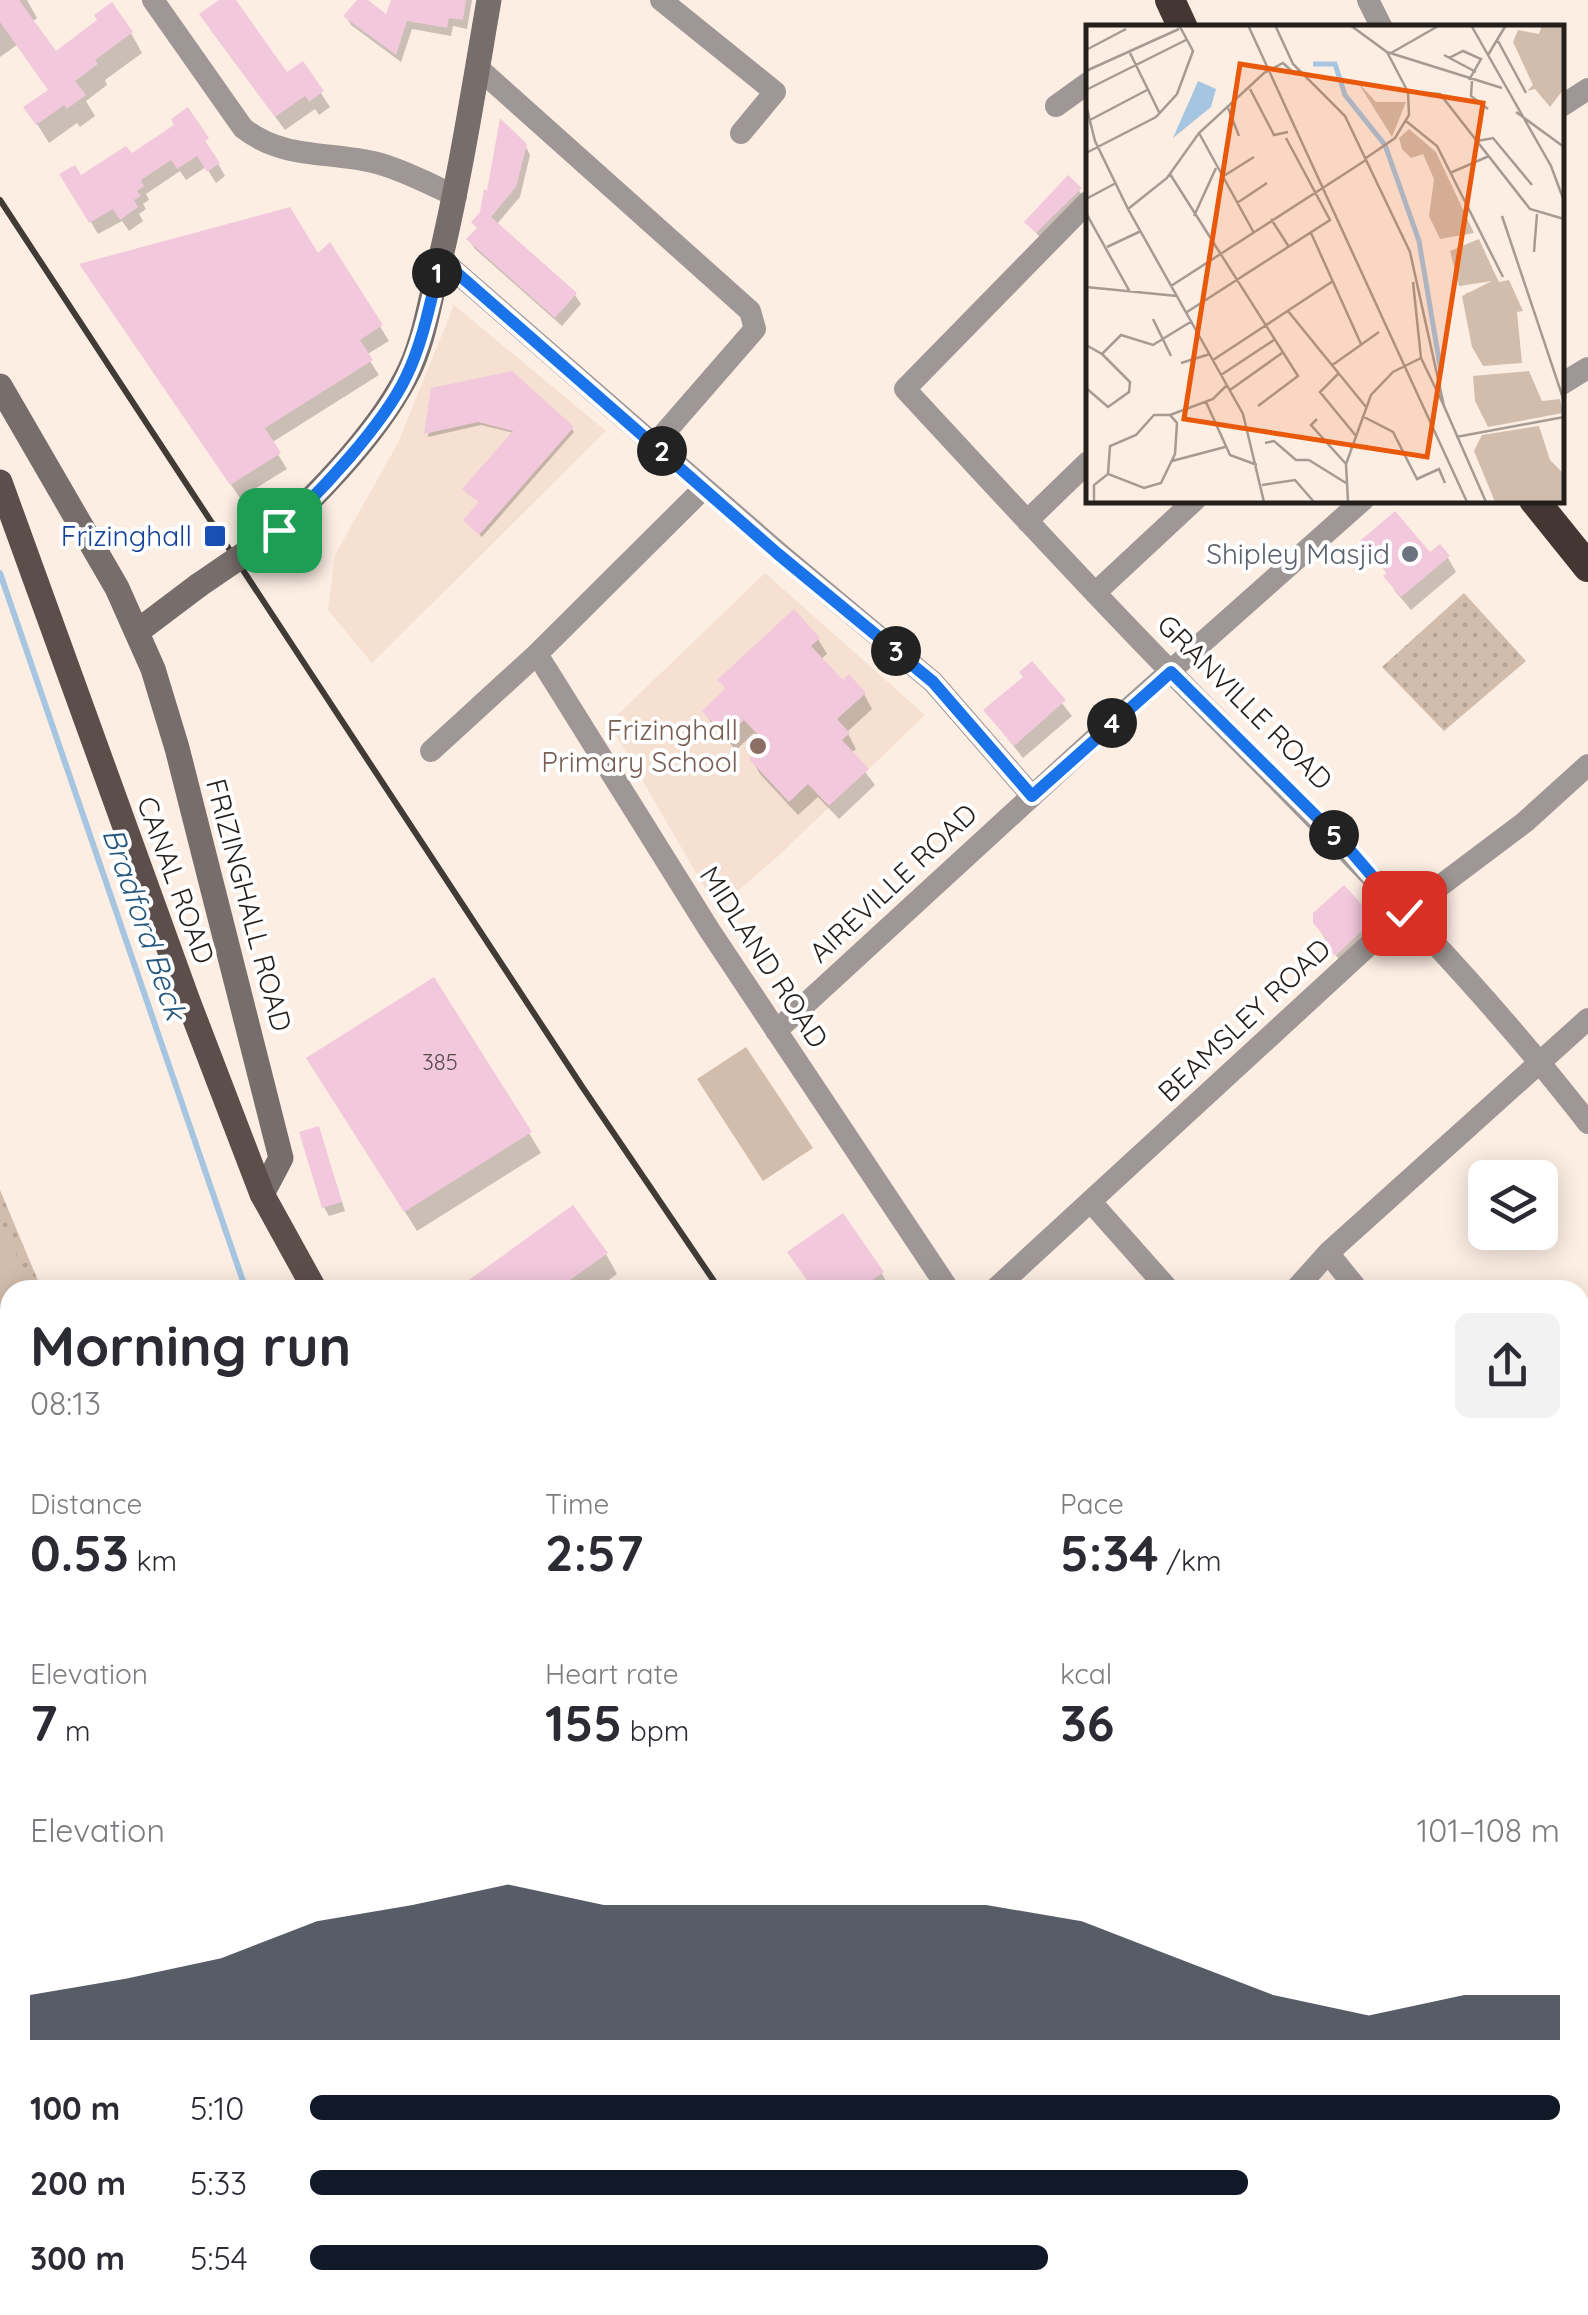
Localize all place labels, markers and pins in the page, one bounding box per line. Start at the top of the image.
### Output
pin: 1 [412,248,462,298]
pin: 2 [637,426,687,476]
pin [237,488,322,573]
place label: Frizinghall [61,518,192,553]
marker: Frizinghall [202,523,228,549]
place label: Shipley Masjid [1206,536,1390,571]
marker: Shipley Masjid [1399,543,1421,565]
pin: 3 [871,626,921,676]
pin: 4 [1087,698,1137,748]
place label: Frizinghall Primary School [541,712,738,779]
marker: Frizinghall Primary School [747,735,769,757]
pin: 5 [1309,810,1359,860]
pin [1362,871,1447,956]

